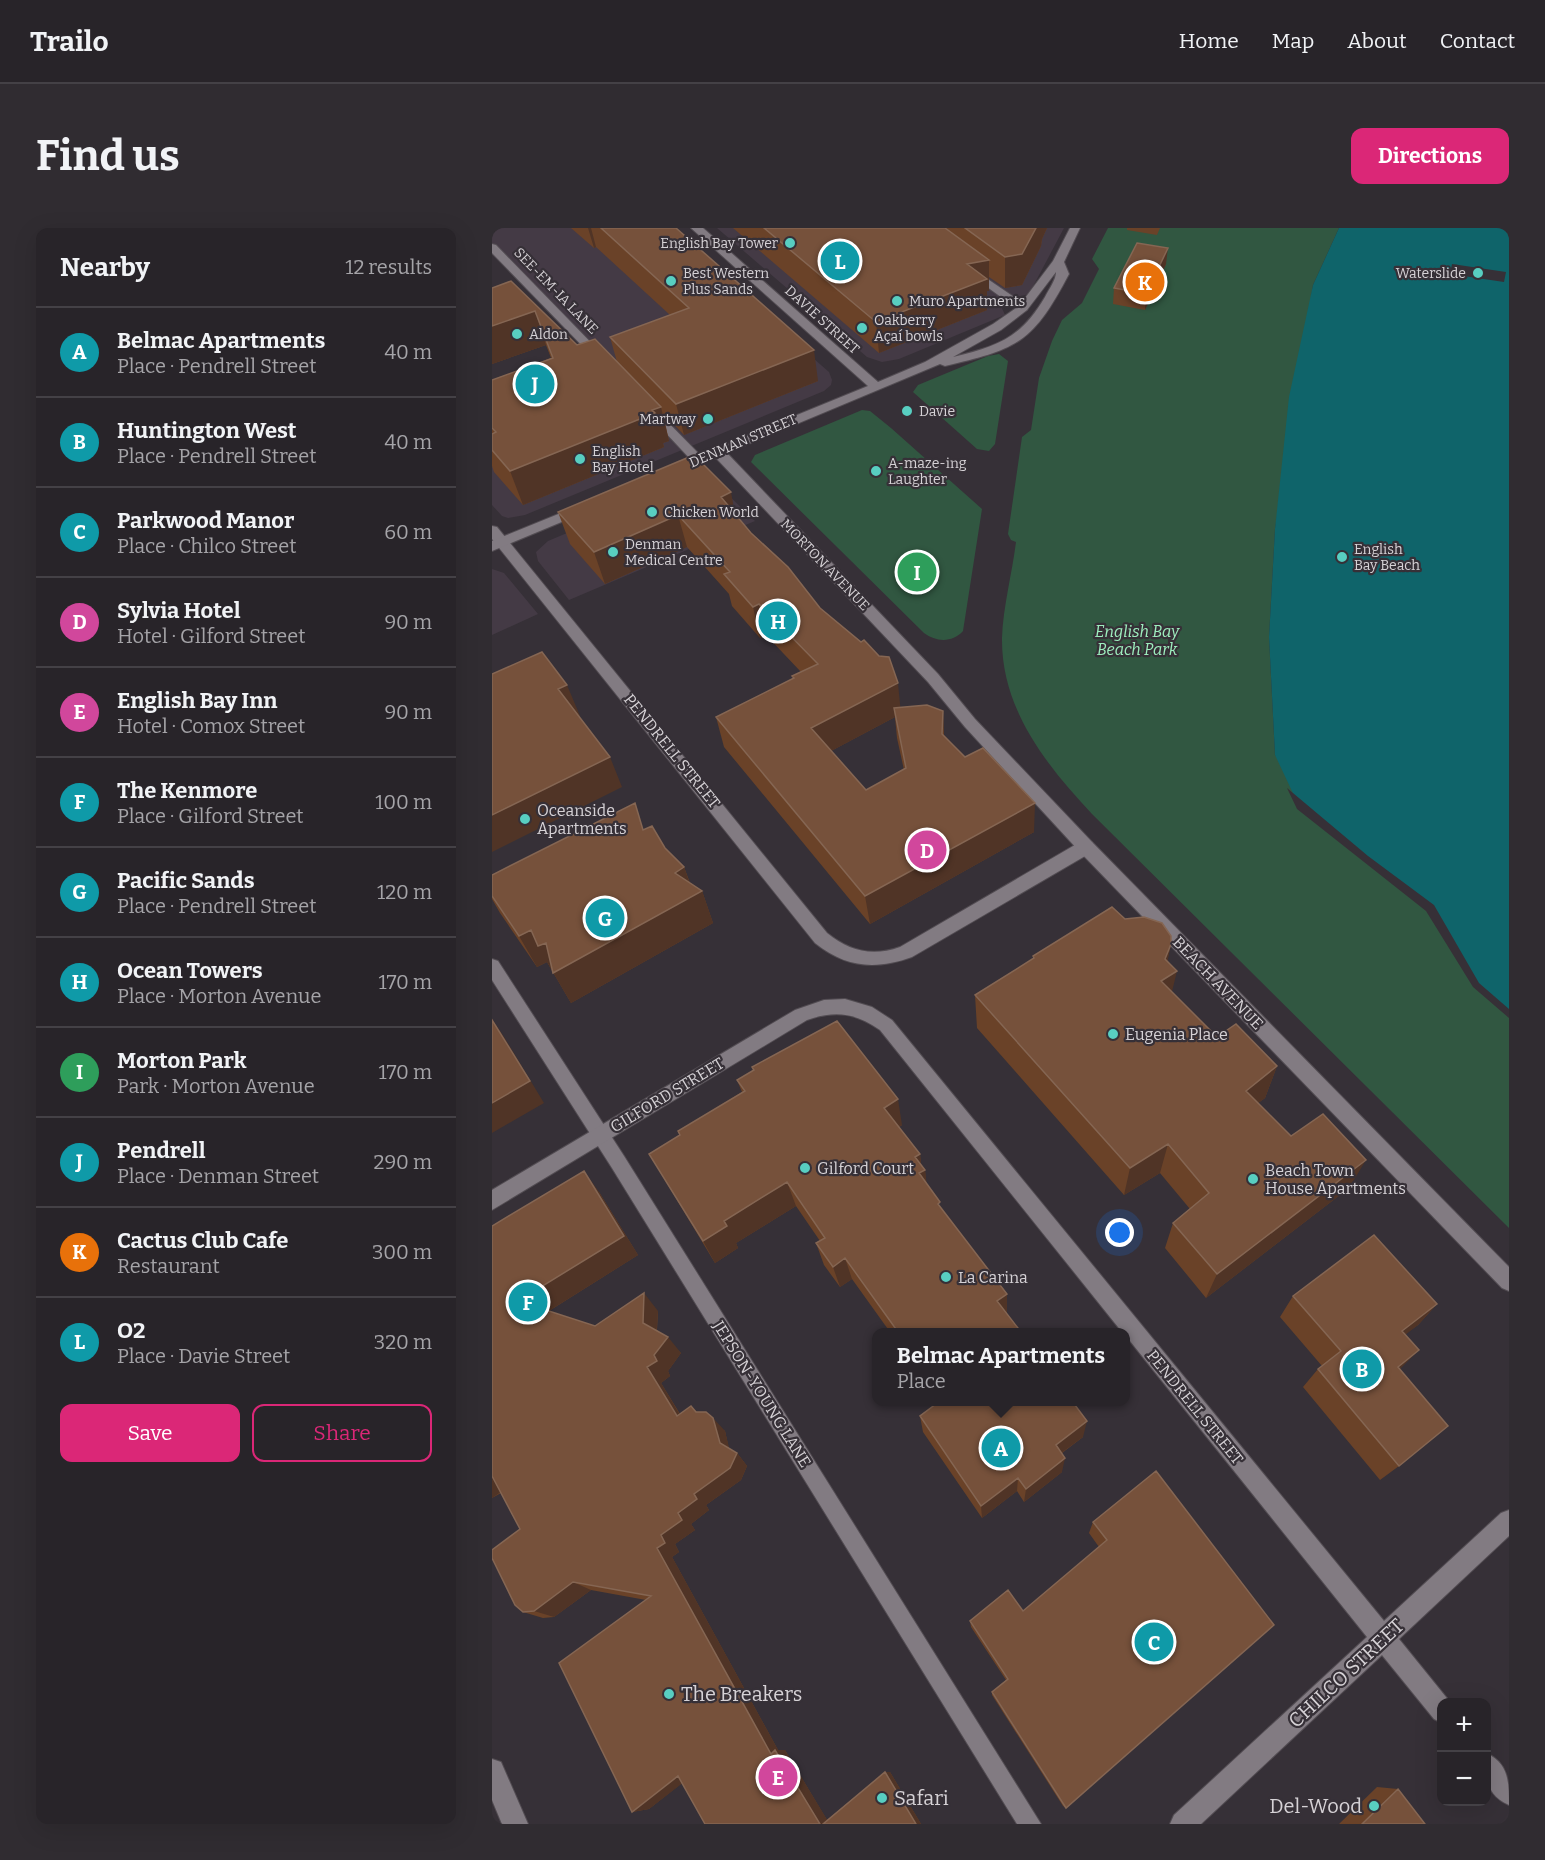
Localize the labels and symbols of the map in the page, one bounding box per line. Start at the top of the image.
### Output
place label: English Bay Tower [660,235,778,252]
marker: English Bay Tower [783,236,797,250]
pin: L [820,238,860,284]
street label: SEE-EM-IA LANE [510,244,602,338]
pin: K [1126,260,1164,304]
place label: Best Western Plus Sands [683,265,769,298]
place label: Waterslide [1396,265,1466,282]
marker: Waterslide [1471,266,1485,280]
marker: Best Western Plus Sands [664,274,678,288]
street label: DAVIE STREET [781,282,863,358]
place label: Muro Apartments [909,293,1025,310]
marker: Muro Apartments [890,294,904,308]
place label: Oakberry Açaí bowls [874,312,943,345]
marker: Oakberry Açaí bowls [855,321,869,335]
place label: Aldon [529,326,568,343]
marker: Aldon [510,327,524,341]
pin: J [516,362,555,406]
place label: Davie [919,403,955,420]
marker: Davie [900,404,914,418]
place label: Martway [639,411,697,428]
street label: DENMAN STREET [687,411,799,471]
marker: Martway [701,412,715,426]
place label: English Bay Hotel [592,443,654,476]
marker: English Bay Hotel [573,452,587,466]
place label: A-maze-ing Laughter [888,455,967,488]
marker: A-maze-ing Laughter [869,464,883,478]
place label: Chicken World [664,504,759,521]
marker: Chicken World [645,505,659,519]
street label: MORTON AVENUE [777,516,873,614]
place label: Denman Medical Centre [625,536,723,569]
place label: English Bay Beach [1354,541,1420,574]
marker: Denman Medical Centre [606,545,620,559]
pin: I [898,550,936,594]
marker: English Bay Beach [1335,550,1349,564]
pin: H [758,598,798,644]
park label: English Bay Beach Park [1095,622,1180,659]
street label: PENDRELL STREET [620,690,724,812]
place label: Oceanside Apartments [537,801,627,838]
marker: Oceanside Apartments [518,812,532,826]
pin: D [908,828,946,872]
pin: G [586,896,624,940]
street label: BEACH AVENUE [1169,933,1267,1033]
place label: Eugenia Place [1125,1025,1228,1044]
marker: Eugenia Place [1106,1027,1120,1041]
street label: GILFORD STREET [607,1054,727,1136]
place label: Gilford Court [817,1159,914,1178]
marker: Gilford Court [798,1161,812,1175]
place label: Beach Town House Apartments [1265,1161,1406,1198]
marker: Beach Town House Apartments [1246,1172,1260,1186]
your location [1105,1218,1134,1247]
place label: La Carina [958,1268,1028,1287]
marker: La Carina [939,1270,953,1284]
pin: F [508,1280,548,1324]
street label: JEPSON-YOUNG LANE [709,1316,815,1471]
street label: PENDRELL STREET [1143,1346,1247,1468]
pin: B [1342,1346,1382,1392]
pin: A [982,1426,1020,1470]
street label: CHILCO STREET [1283,1613,1409,1733]
pin: C [1134,1620,1174,1664]
place label: The Breakers [681,1682,802,1706]
marker: The Breakers [662,1687,676,1701]
pin: E [758,1754,798,1800]
place label: Safari [894,1786,949,1810]
marker: Safari [875,1791,889,1805]
place label: Del-Wood [1269,1794,1362,1818]
marker: Del-Wood [1367,1799,1381,1813]

